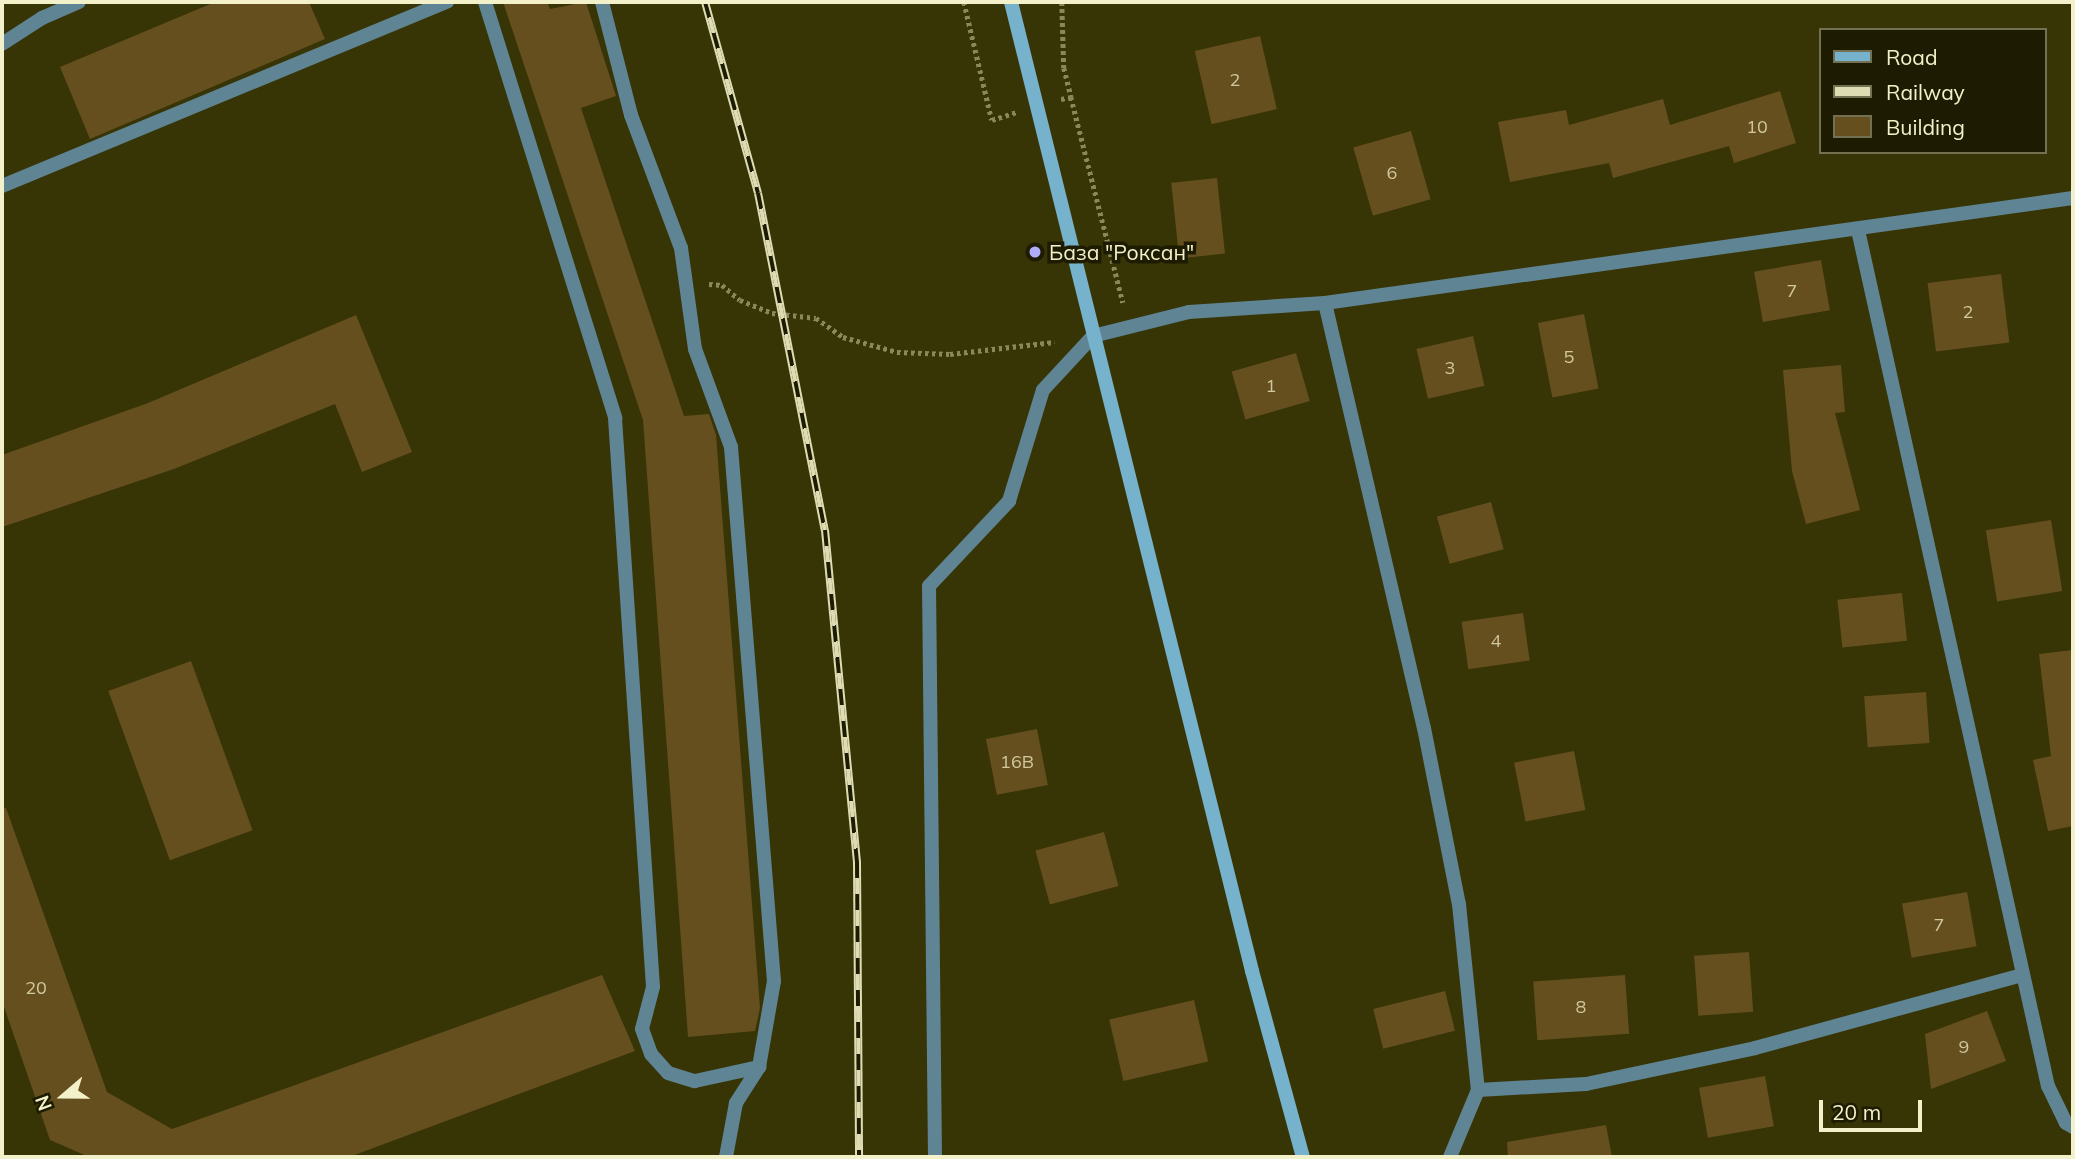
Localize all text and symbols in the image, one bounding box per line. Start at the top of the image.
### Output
legend [1820,28,2047,154]
text: Road [1886,44,1937,70]
house number: 2 [1230,69,1240,91]
text: Railway [1886,79,1965,105]
text: Building [1886,114,1965,140]
house number: 10 [1746,116,1768,138]
house number: 6 [1387,162,1397,184]
place label: База "Роксан" [1049,239,1194,265]
marker: База "Роксан" [1027,244,1043,260]
house number: 7 [1787,280,1797,302]
house number: 2 [1963,301,1973,323]
house number: 5 [1564,346,1574,368]
house number: 3 [1445,357,1455,379]
house number: 1 [1266,375,1276,397]
house number: 4 [1491,630,1501,652]
house number: 16В [1000,751,1034,773]
house number: 7 [1934,914,1944,936]
house number: 20 [25,977,47,999]
house number: 8 [1576,996,1586,1018]
house number: 9 [1959,1036,1969,1058]
north arrow [28,1061,98,1131]
scale bar [1823,1086,1926,1130]
text: N [30,1092,57,1114]
text: 20 m [1832,1099,1881,1125]

